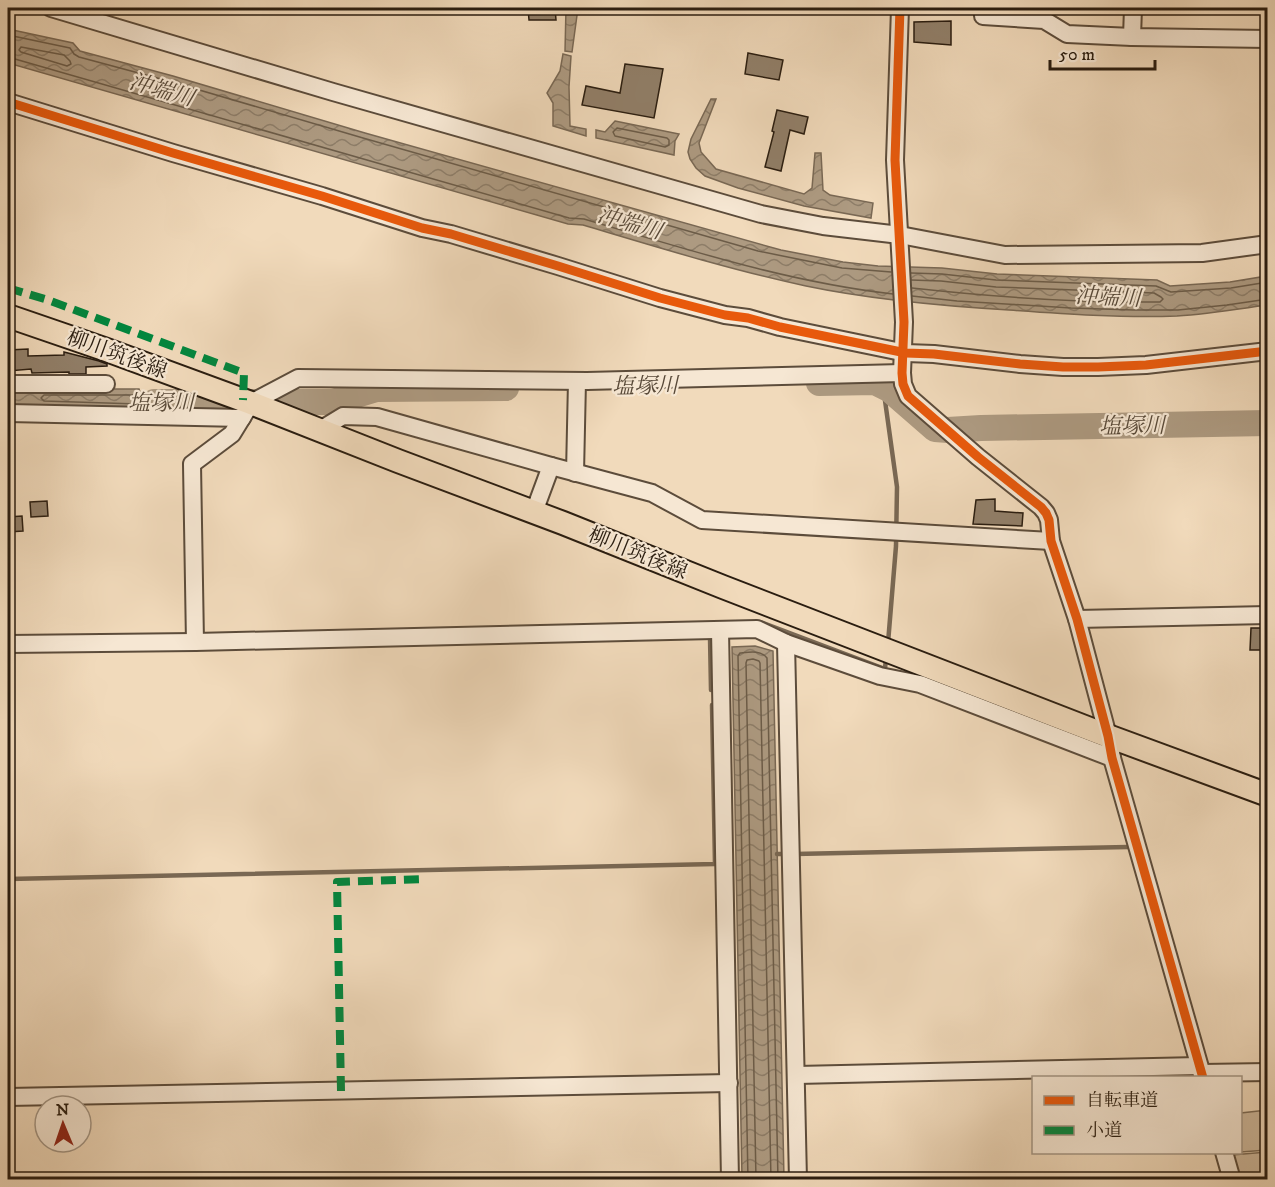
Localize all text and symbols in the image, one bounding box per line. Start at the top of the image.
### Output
scale bar [1050,33,1155,71]
text: 50 m [1059,44,1095,66]
water label: 沖端川 [126,68,199,113]
water label: 沖端川 [594,201,667,246]
water label: 沖端川 [1074,282,1144,313]
street label: 柳川筑後線 [63,325,170,385]
water label: 塩塚川 [612,372,680,401]
water label: 塩塚川 [128,390,196,417]
water label: 塩塚川 [1099,412,1167,441]
street label: 柳川筑後線 [584,522,691,586]
legend [1032,1076,1242,1154]
text: 自転車道 [1086,1090,1158,1112]
north arrow [33,1094,93,1154]
text: N [56,1100,69,1120]
text: 小道 [1086,1120,1122,1142]

